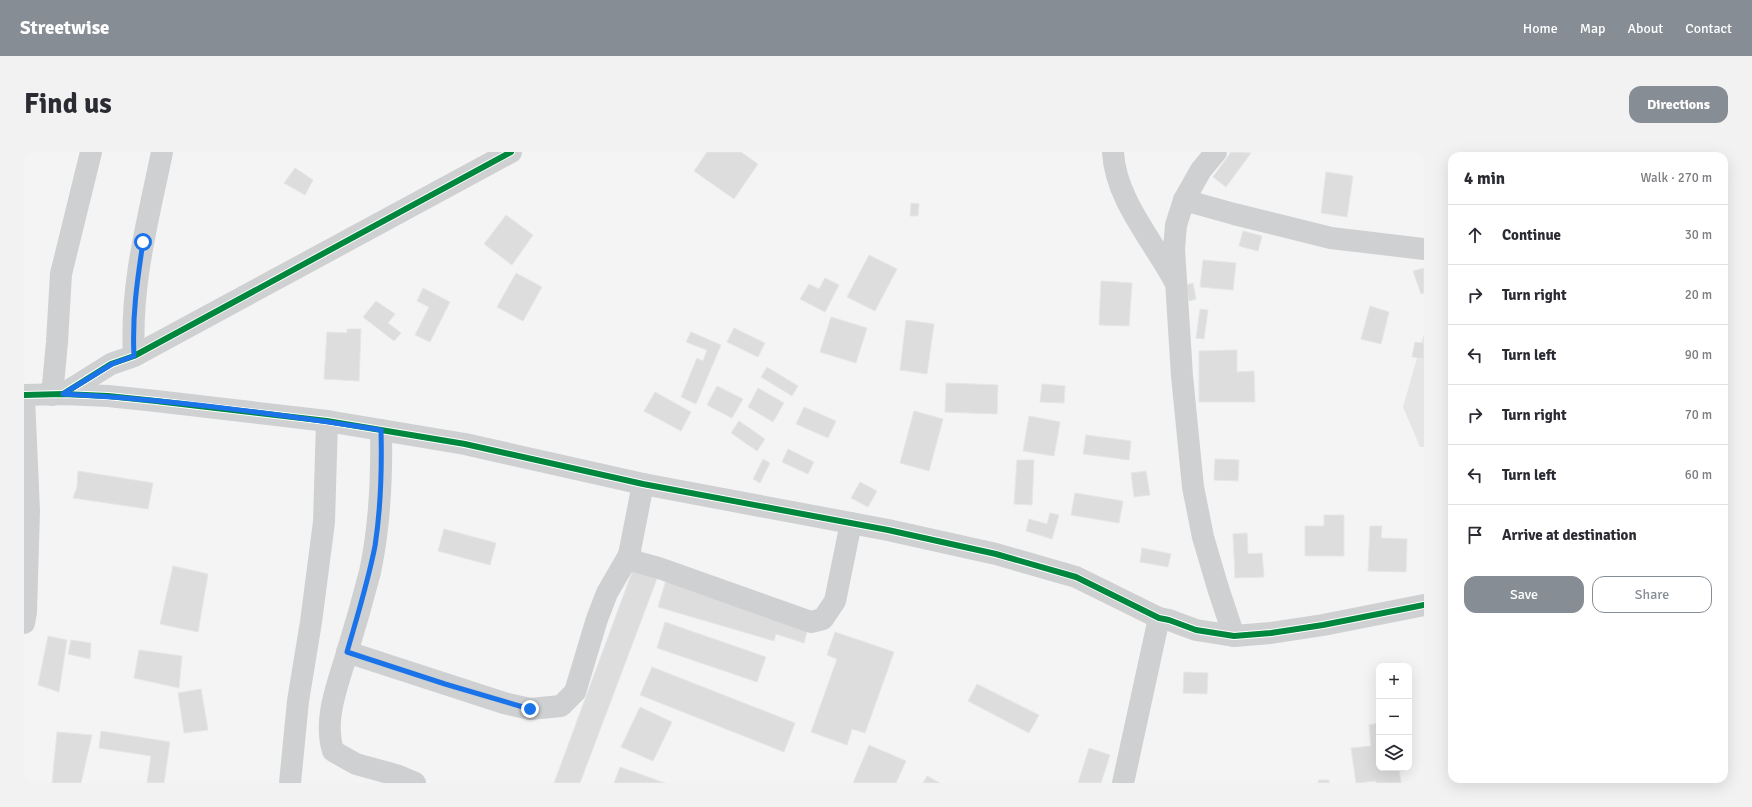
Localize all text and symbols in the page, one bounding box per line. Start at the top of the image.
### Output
text: Streetwise [20,16,110,40]
text: Home [1523,20,1558,37]
text: Map [1580,20,1605,37]
text: About [1627,20,1663,37]
text: Contact [1685,20,1732,37]
button: Directions [1629,86,1728,123]
text: Find us [24,87,112,121]
text: 4 min [1464,168,1505,189]
text: Walk · 270 m [1641,170,1712,186]
icon: ahead [1464,224,1486,246]
text: Continue [1502,226,1561,244]
text: 30 m [1685,227,1712,243]
route start [134,233,152,251]
icon: right [1464,284,1486,306]
text: Turn right [1502,286,1567,304]
text: 20 m [1685,287,1712,303]
icon: left [1464,344,1486,366]
text: Turn left [1502,346,1556,364]
text: 90 m [1685,347,1712,363]
icon: right [1464,404,1486,426]
text: Turn right [1502,406,1567,424]
text: 70 m [1685,407,1712,423]
icon: left [1464,464,1486,486]
text: Turn left [1502,466,1556,484]
text: 60 m [1685,467,1712,483]
icon: arrive [1464,524,1486,546]
text: Arrive at destination [1502,526,1637,544]
button: Save [1464,576,1584,613]
button: Share [1592,576,1712,613]
map controls [1376,663,1412,771]
button: + [1376,663,1412,699]
button: − [1376,699,1412,735]
route end [521,700,539,718]
button: layers [1376,735,1412,771]

